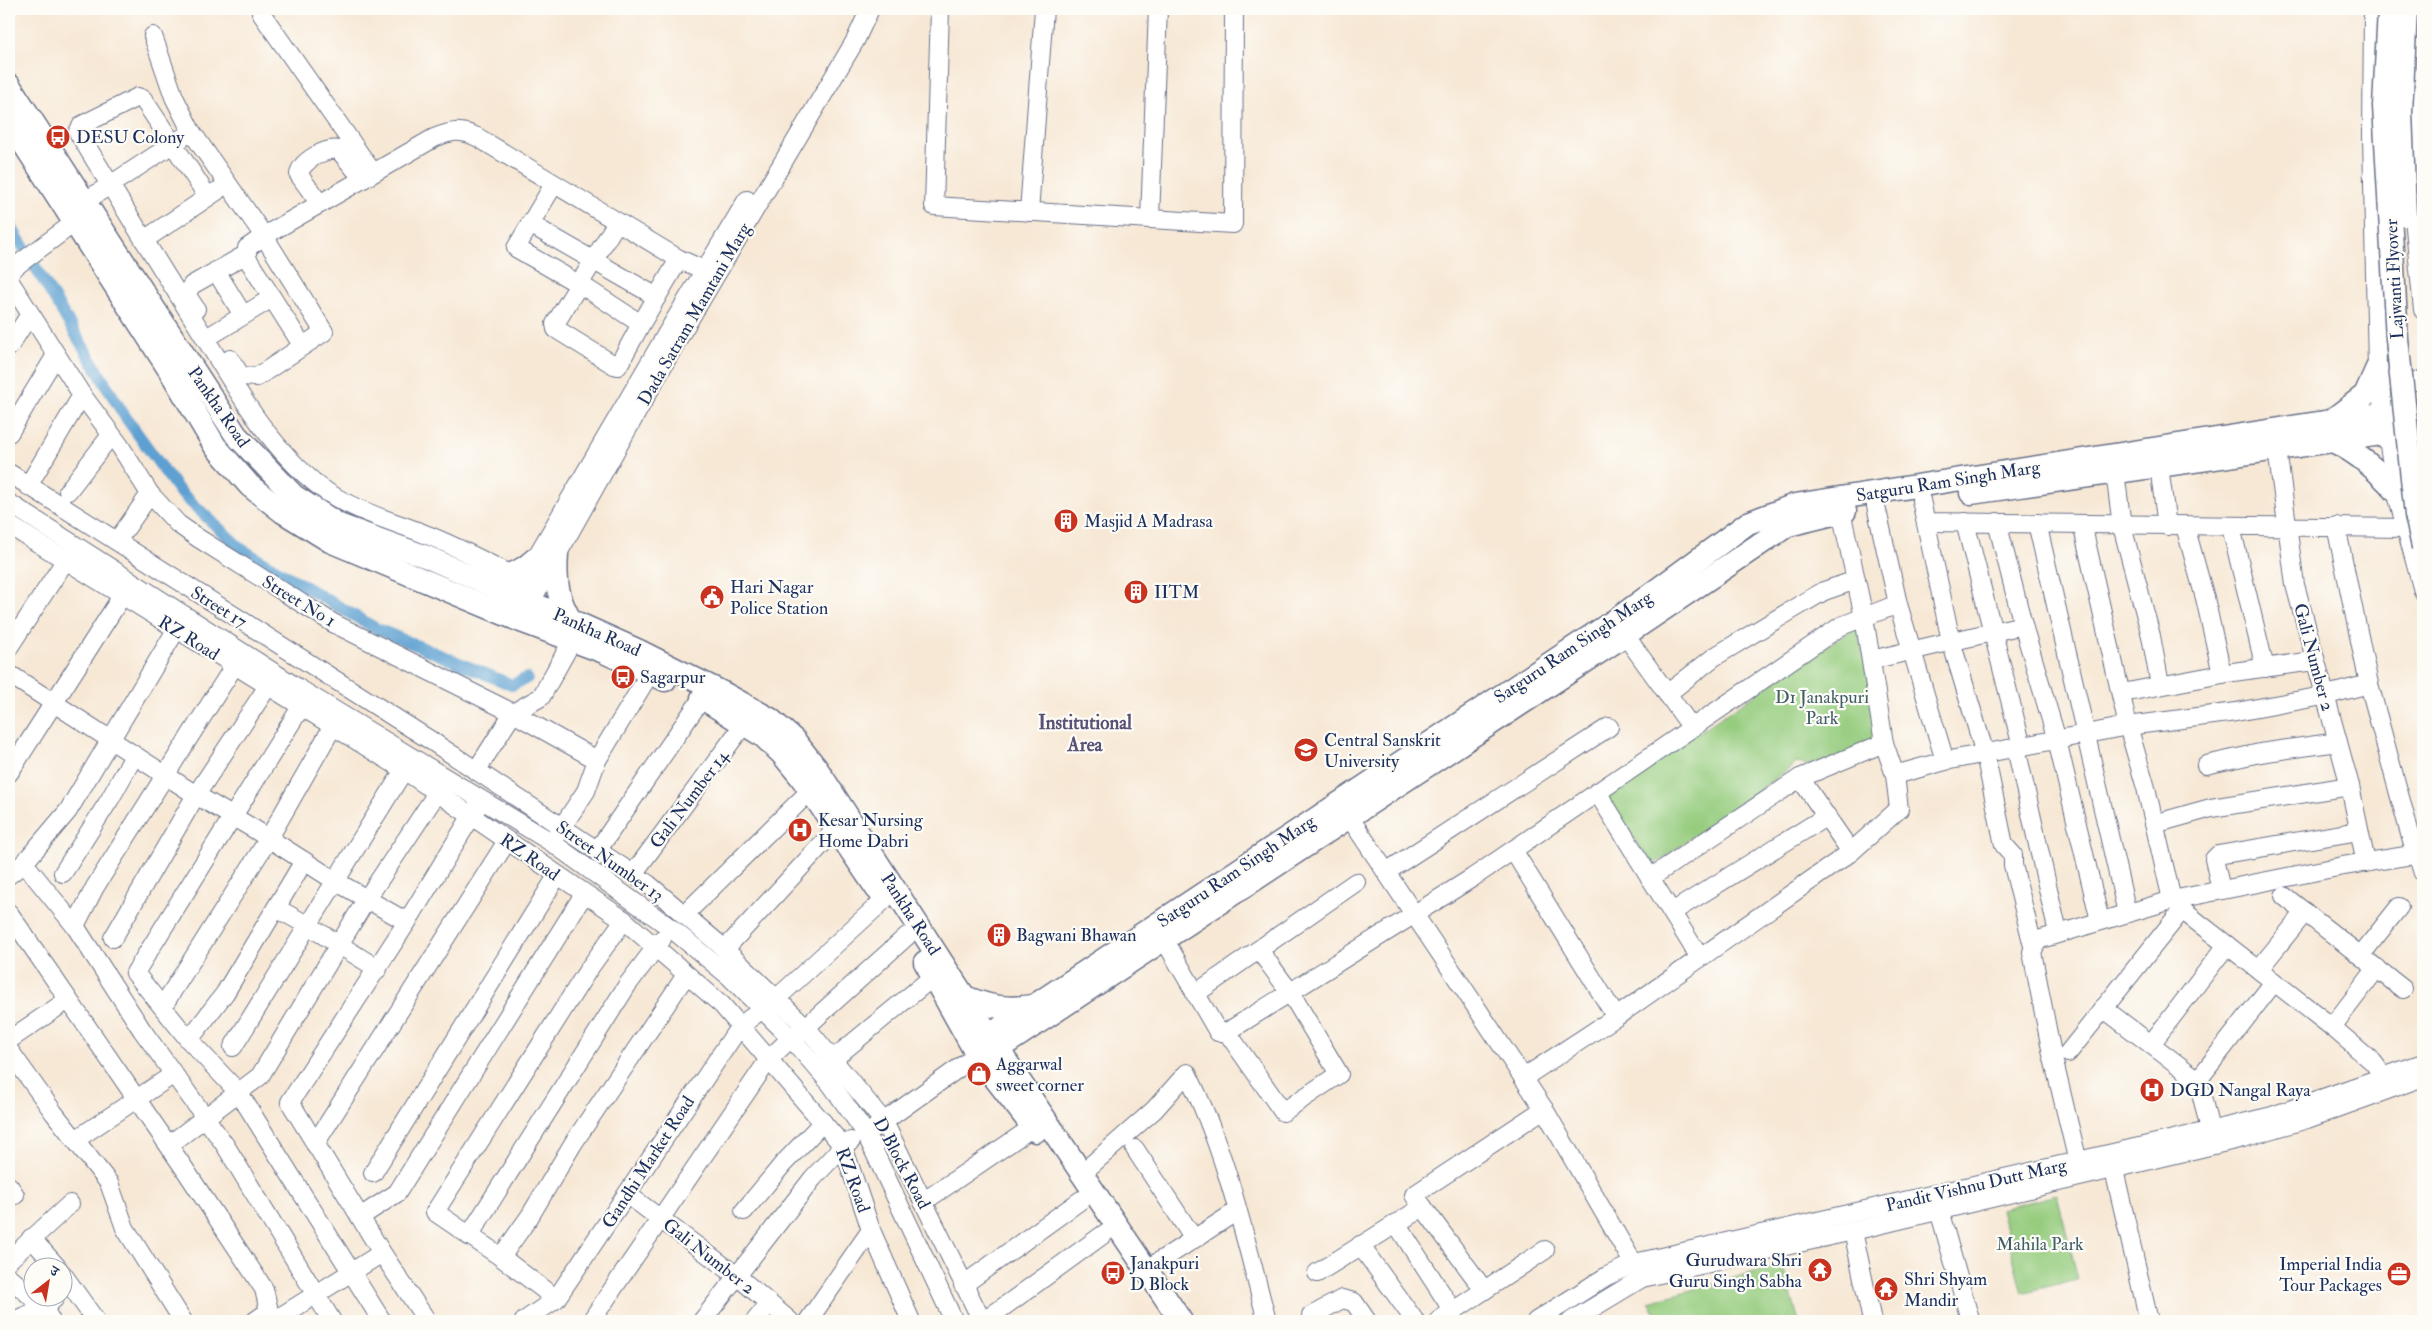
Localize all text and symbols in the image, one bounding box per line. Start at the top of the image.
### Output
bus stop icon: DESU Colony [45,124,71,150]
place label: DESU Colony [76,126,185,149]
street label: Dada Satram Mamtani Marg [633,218,757,410]
street label: Lajwanti Flyover [2380,218,2409,340]
street label: Pankha Road [182,362,255,452]
street label: Satguru Ram Singh Marg [1855,455,2043,507]
building icon: Masjid A Madrasa [1053,508,1079,534]
place label: Masjid A Madrasa [1084,510,1213,533]
street label: Street No 1 [258,571,340,632]
place label: Hari Nagar Police Station [730,576,828,620]
building icon: IITM [1123,579,1149,605]
street label: Street 17 [186,581,251,634]
place label: IITM [1154,581,1199,604]
public building icon: Hari Nagar Police Station [699,584,725,610]
street label: Satguru Ram Singh Marg [1490,585,1658,709]
street label: Gali Number 2 [2288,601,2339,714]
street label: Pankha Road [549,603,644,662]
street label: RZ Road [154,611,224,666]
bus stop icon: Sagarpur [610,664,636,690]
place label: Sagarpur [640,666,706,689]
park label: D1 Janakpuri Park [1775,686,1869,730]
district label: Institutional Area [1038,711,1132,757]
place label: Central Sanskrit University [1324,729,1441,773]
school or university icon: Central Sanskrit University [1293,737,1319,763]
street label: Gali Number 14 [645,744,735,853]
place label: Kesar Nursing Home Dabri [818,809,924,853]
street label: Satguru Ram Singh Marg [1153,809,1321,933]
street label: Street Number 13 [551,816,668,907]
hospital icon: Kesar Nursing Home Dabri [787,817,813,843]
street label: RZ Road [495,829,564,886]
street label: Pankha Road [875,869,946,960]
building icon: Bagwani Bhawan [986,922,1012,948]
place label: Bagwani Bhawan [1016,924,1136,947]
place label: Aggarwal sweet corner [995,1053,1084,1097]
shop icon: Aggarwal sweet corner [966,1061,992,1087]
hospital icon: DGD Nangal Raya [2139,1077,2165,1103]
place label: DGD Nangal Raya [2170,1079,2311,1102]
street label: Gandhi Market Road [597,1092,700,1233]
street label: D Block Road [868,1113,935,1213]
street label: RZ Road [830,1144,875,1216]
street label: Pandit Vishnu Dutt Marg [1884,1153,2070,1217]
street label: Gali Number 2 [658,1213,759,1299]
park label: Mahila Park [1996,1233,2084,1256]
place label: Gurudwara Shri Guru Singh Sabha [1669,1249,1803,1293]
place label: Janakpuri D Block [1129,1252,1200,1296]
place label: Imperial India Tour Packages [2279,1253,2383,1297]
temple icon: Gurudwara Shri Guru Singh Sabha [1807,1257,1833,1283]
north arrow [22,1258,72,1308]
bus stop icon: Janakpuri D Block [1100,1260,1126,1286]
office icon: Imperial India Tour Packages [2386,1261,2412,1287]
text: उ [46,1262,63,1281]
place label: Shri Shyam Mandir [1904,1268,1987,1312]
temple icon: Shri Shyam Mandir [1873,1276,1899,1302]

